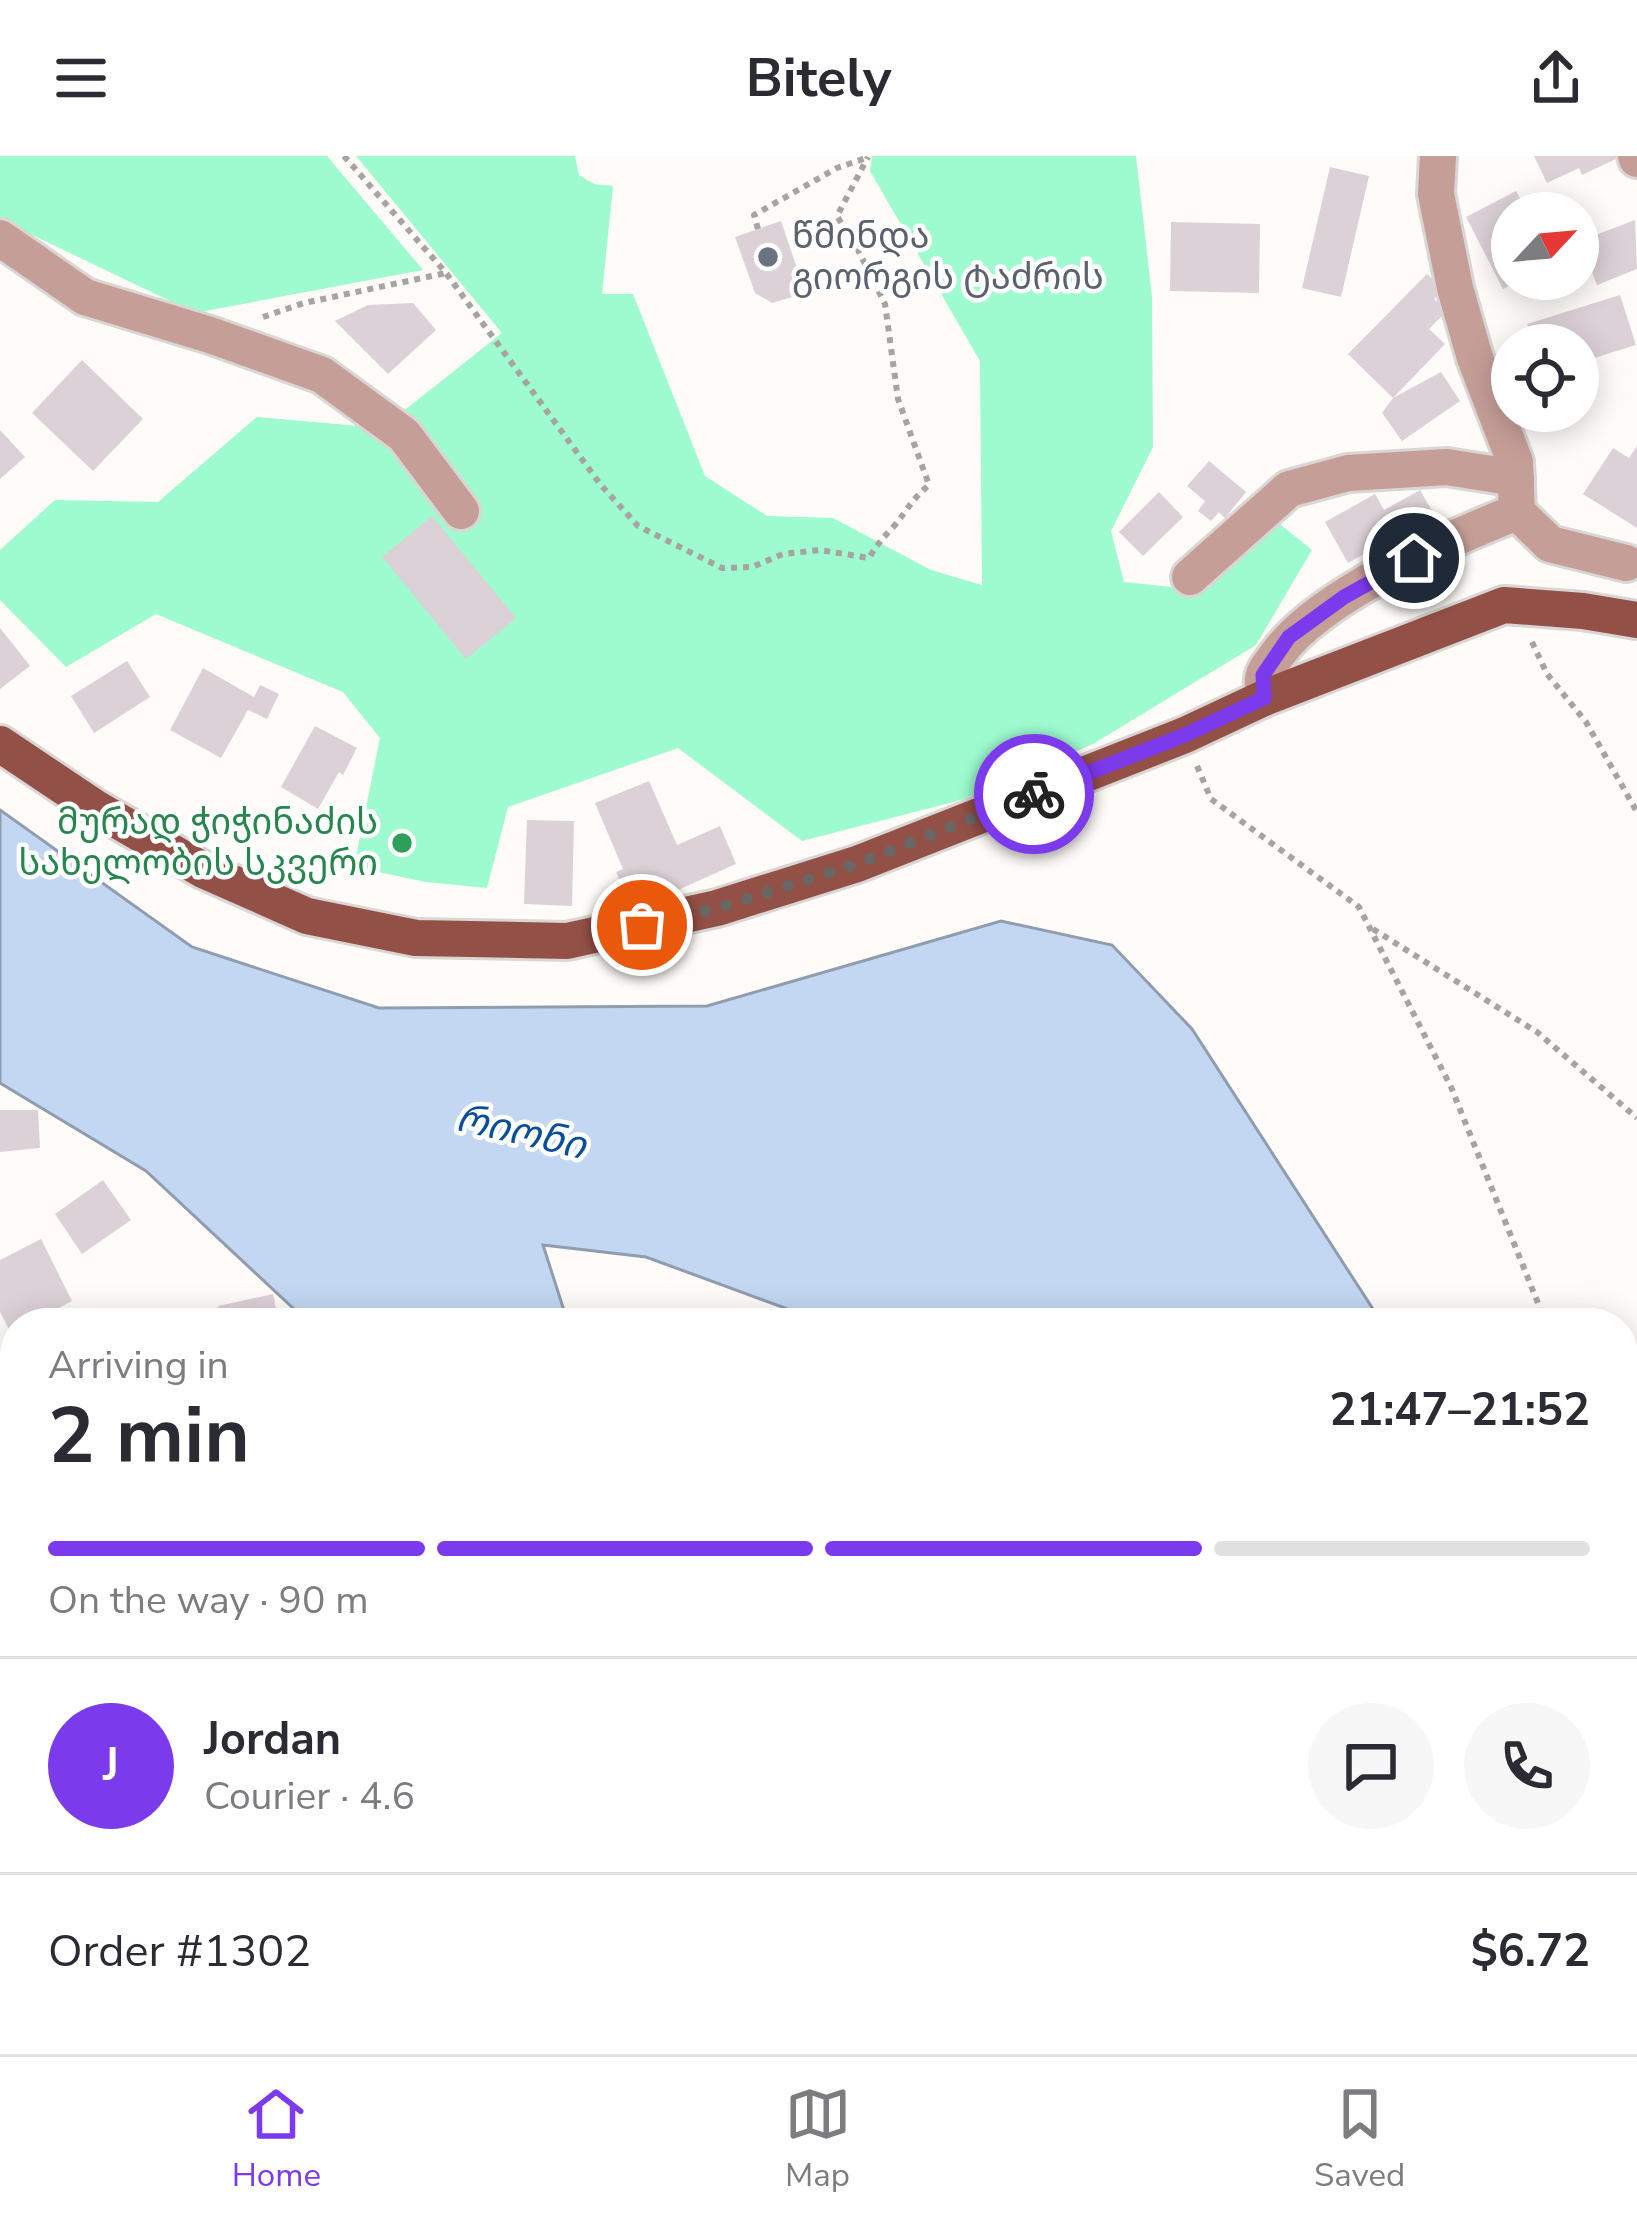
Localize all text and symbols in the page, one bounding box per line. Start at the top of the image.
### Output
text: Bitely [746,41,891,115]
icon: menu [48,45,114,111]
icon: share [1523,45,1589,111]
north arrow [1491,192,1599,300]
map controls [1491,192,1599,432]
place label: წმინდა გიორგის ტაძრის [792,212,1104,302]
marker: წმინდა გიორგის ტაძრის [755,244,781,270]
button: locate [1491,324,1599,432]
pin [1363,507,1465,609]
icon: home [1381,525,1447,591]
courier [974,734,1094,854]
icon: bike [1001,761,1067,827]
place label: მურად ჭიჭინაძის სახელობის სკვერი [18,798,378,888]
marker: მურად ჭიჭინაძის სახელობის სკვერი [389,830,415,856]
pin [591,874,693,976]
icon: bag [609,892,675,958]
water label: რიონი [451,1091,592,1173]
text: Arriving in [48,1339,229,1392]
text: 21:47–21:52 [1329,1380,1590,1441]
text: 2 min [48,1383,250,1490]
text: On the way · 90 m [48,1574,369,1627]
button: chat [1308,1703,1434,1829]
button: phone [1464,1703,1590,1829]
text: Jordan [204,1709,341,1770]
text: J [103,1735,119,1796]
text: Courier · 4.6 [204,1770,415,1823]
text: Order #1302 [48,1921,311,1982]
text: $6.72 [1471,1921,1590,1982]
tab: Home [232,2081,321,2198]
tab: Map [785,2081,851,2198]
tab: Saved [1314,2081,1405,2198]

